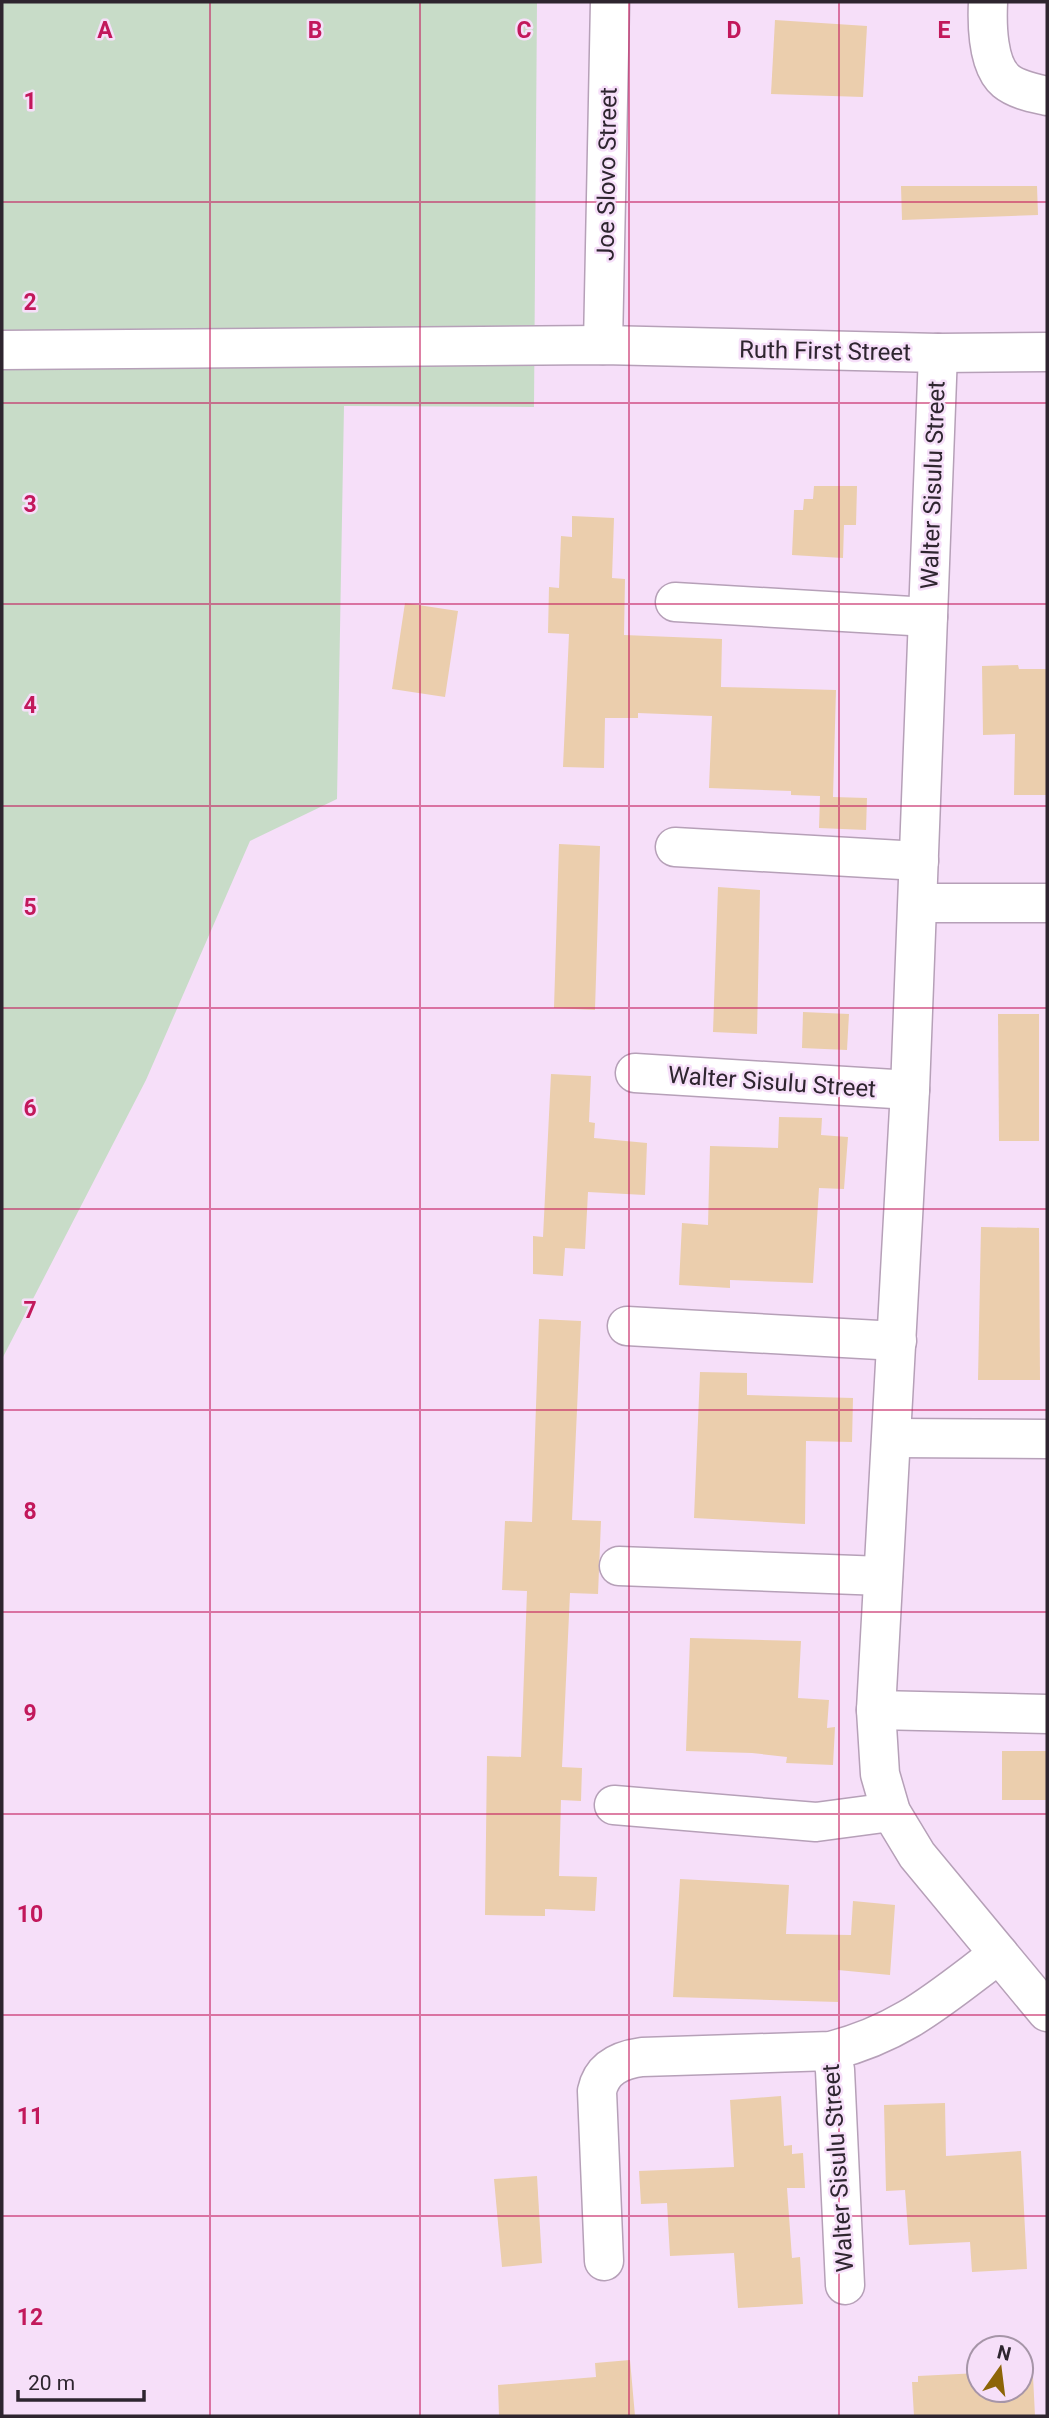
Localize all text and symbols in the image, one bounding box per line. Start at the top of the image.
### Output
text: A [97,17,113,44]
text: B [308,17,322,44]
text: C [516,17,532,44]
text: D [727,17,741,44]
text: E [938,17,951,44]
street label: Joe Slovo Street [591,87,623,261]
text: 1 [23,88,37,115]
text: 2 [23,289,37,316]
street label: Ruth First Street [739,336,911,366]
street label: Walter Sisulu Street [915,380,951,590]
text: 3 [23,491,37,518]
text: 4 [23,692,37,719]
text: 5 [23,894,37,921]
street label: Walter Sisulu Street [667,1061,877,1103]
text: 6 [23,1095,37,1122]
text: 7 [23,1297,37,1324]
text: 8 [23,1498,37,1525]
text: 9 [23,1700,37,1727]
text: 10 [17,1901,43,1928]
street label: Walter Sisulu Street [817,2063,859,2273]
text: 11 [17,2103,43,2130]
text: 12 [17,2304,43,2331]
north arrow [965,2334,1035,2404]
text: N [995,2340,1013,2366]
scale bar [18,2358,144,2402]
text: 20 m [28,2371,75,2395]

